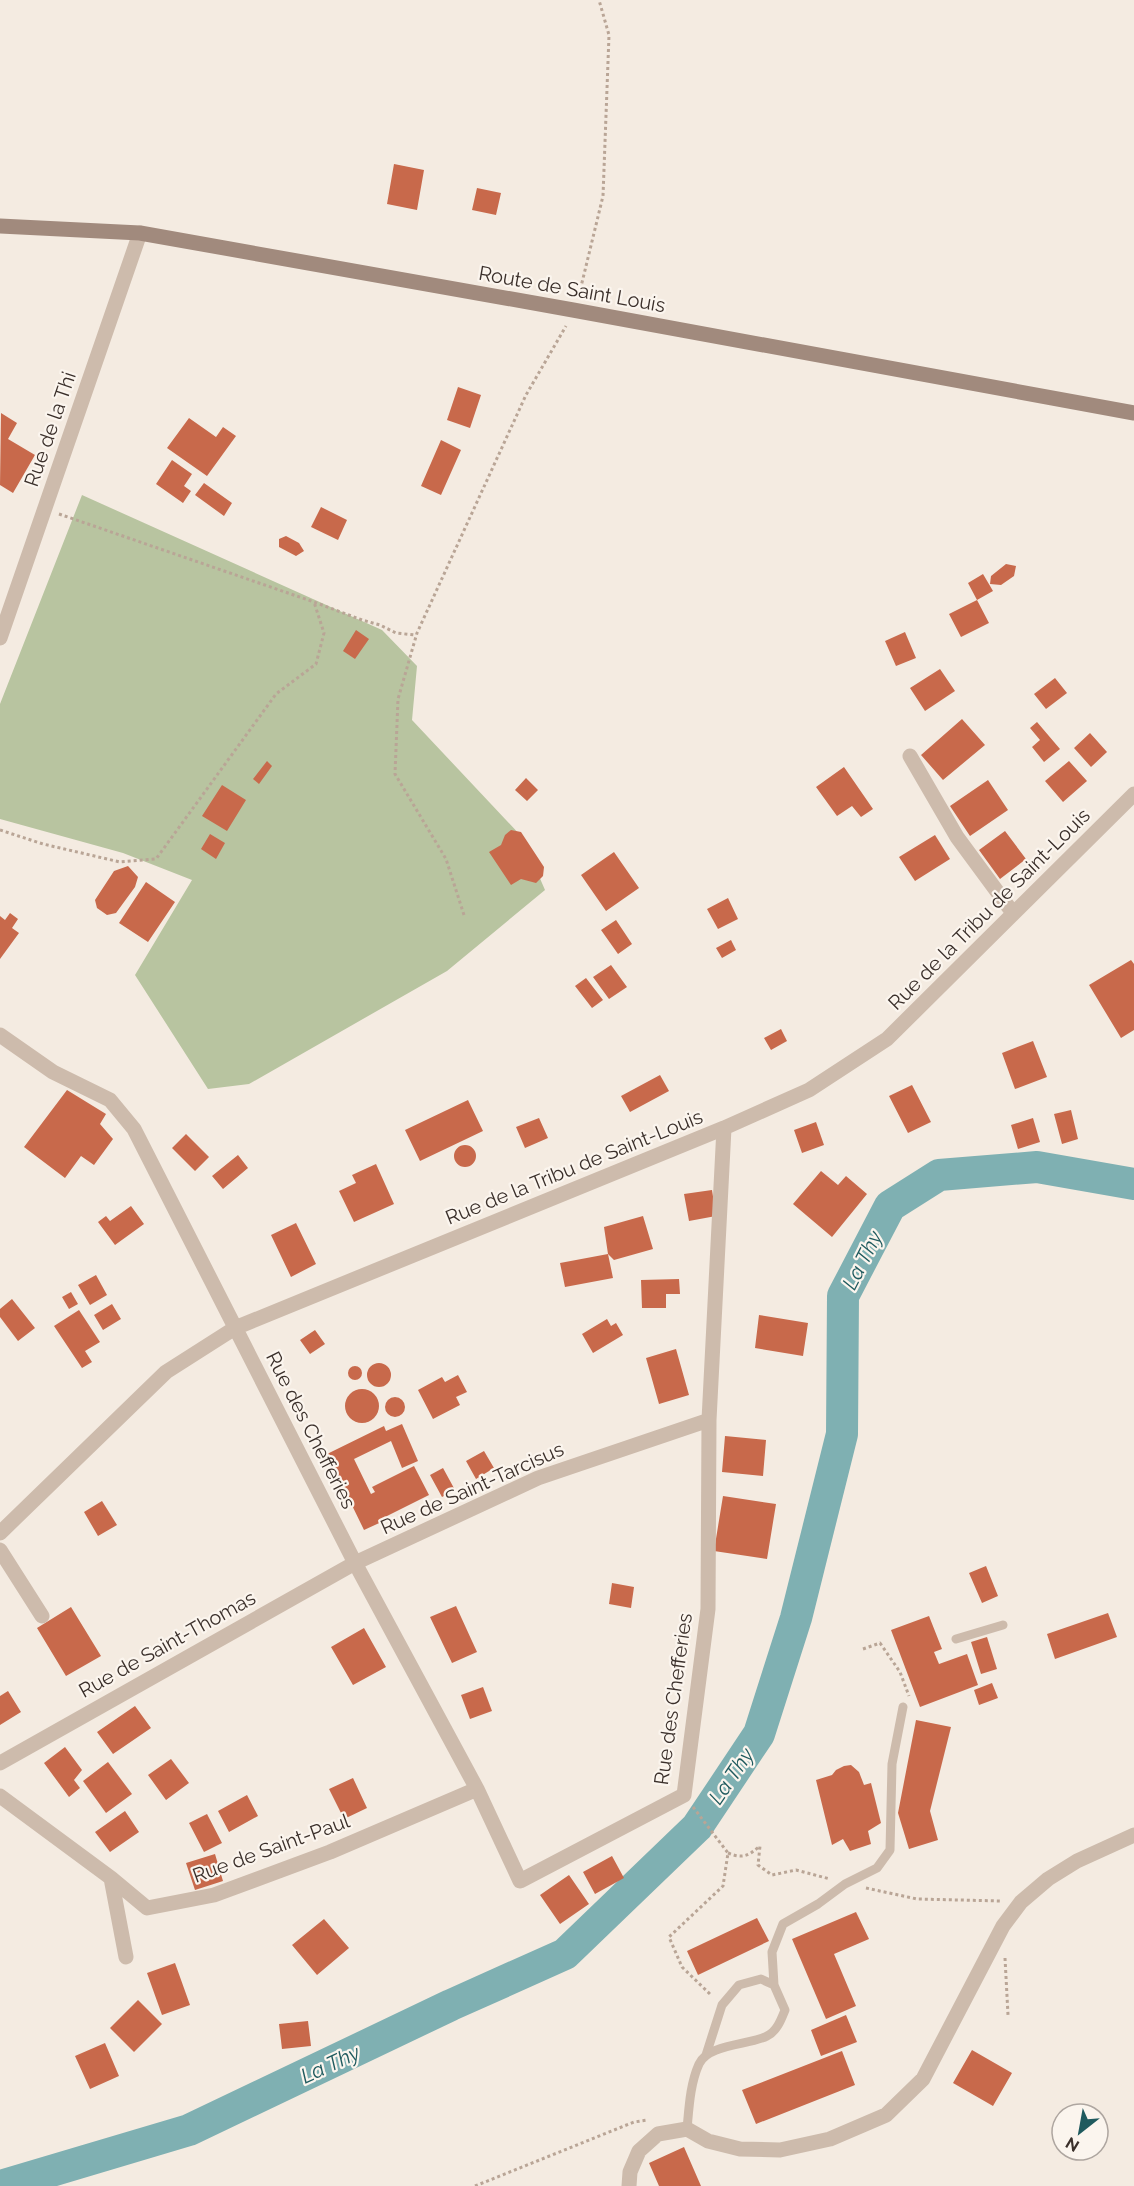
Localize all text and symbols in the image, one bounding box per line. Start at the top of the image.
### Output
street label: Route de Saint Louis [477,261,667,317]
street label: Rue de la Thi [19,368,81,490]
street label: Rue de la Tribu de Saint-Louis [883,803,1095,1015]
street label: Rue de la Tribu de Saint-Louis [442,1104,706,1230]
water label: La Thy [837,1226,888,1293]
street label: Rue des Chefferies [261,1347,361,1513]
street label: Rue de Saint-Tarcisus [377,1437,567,1539]
street label: Rue de Saint-Thomas [74,1585,260,1703]
street label: Rue des Chefferies [649,1611,697,1787]
water label: La Thy [703,1743,759,1809]
street label: Rue de Saint-Paul [189,1808,353,1888]
water label: La Thy [296,2039,364,2088]
north arrow [1050,2102,1110,2162]
text: N [1062,2133,1083,2156]

